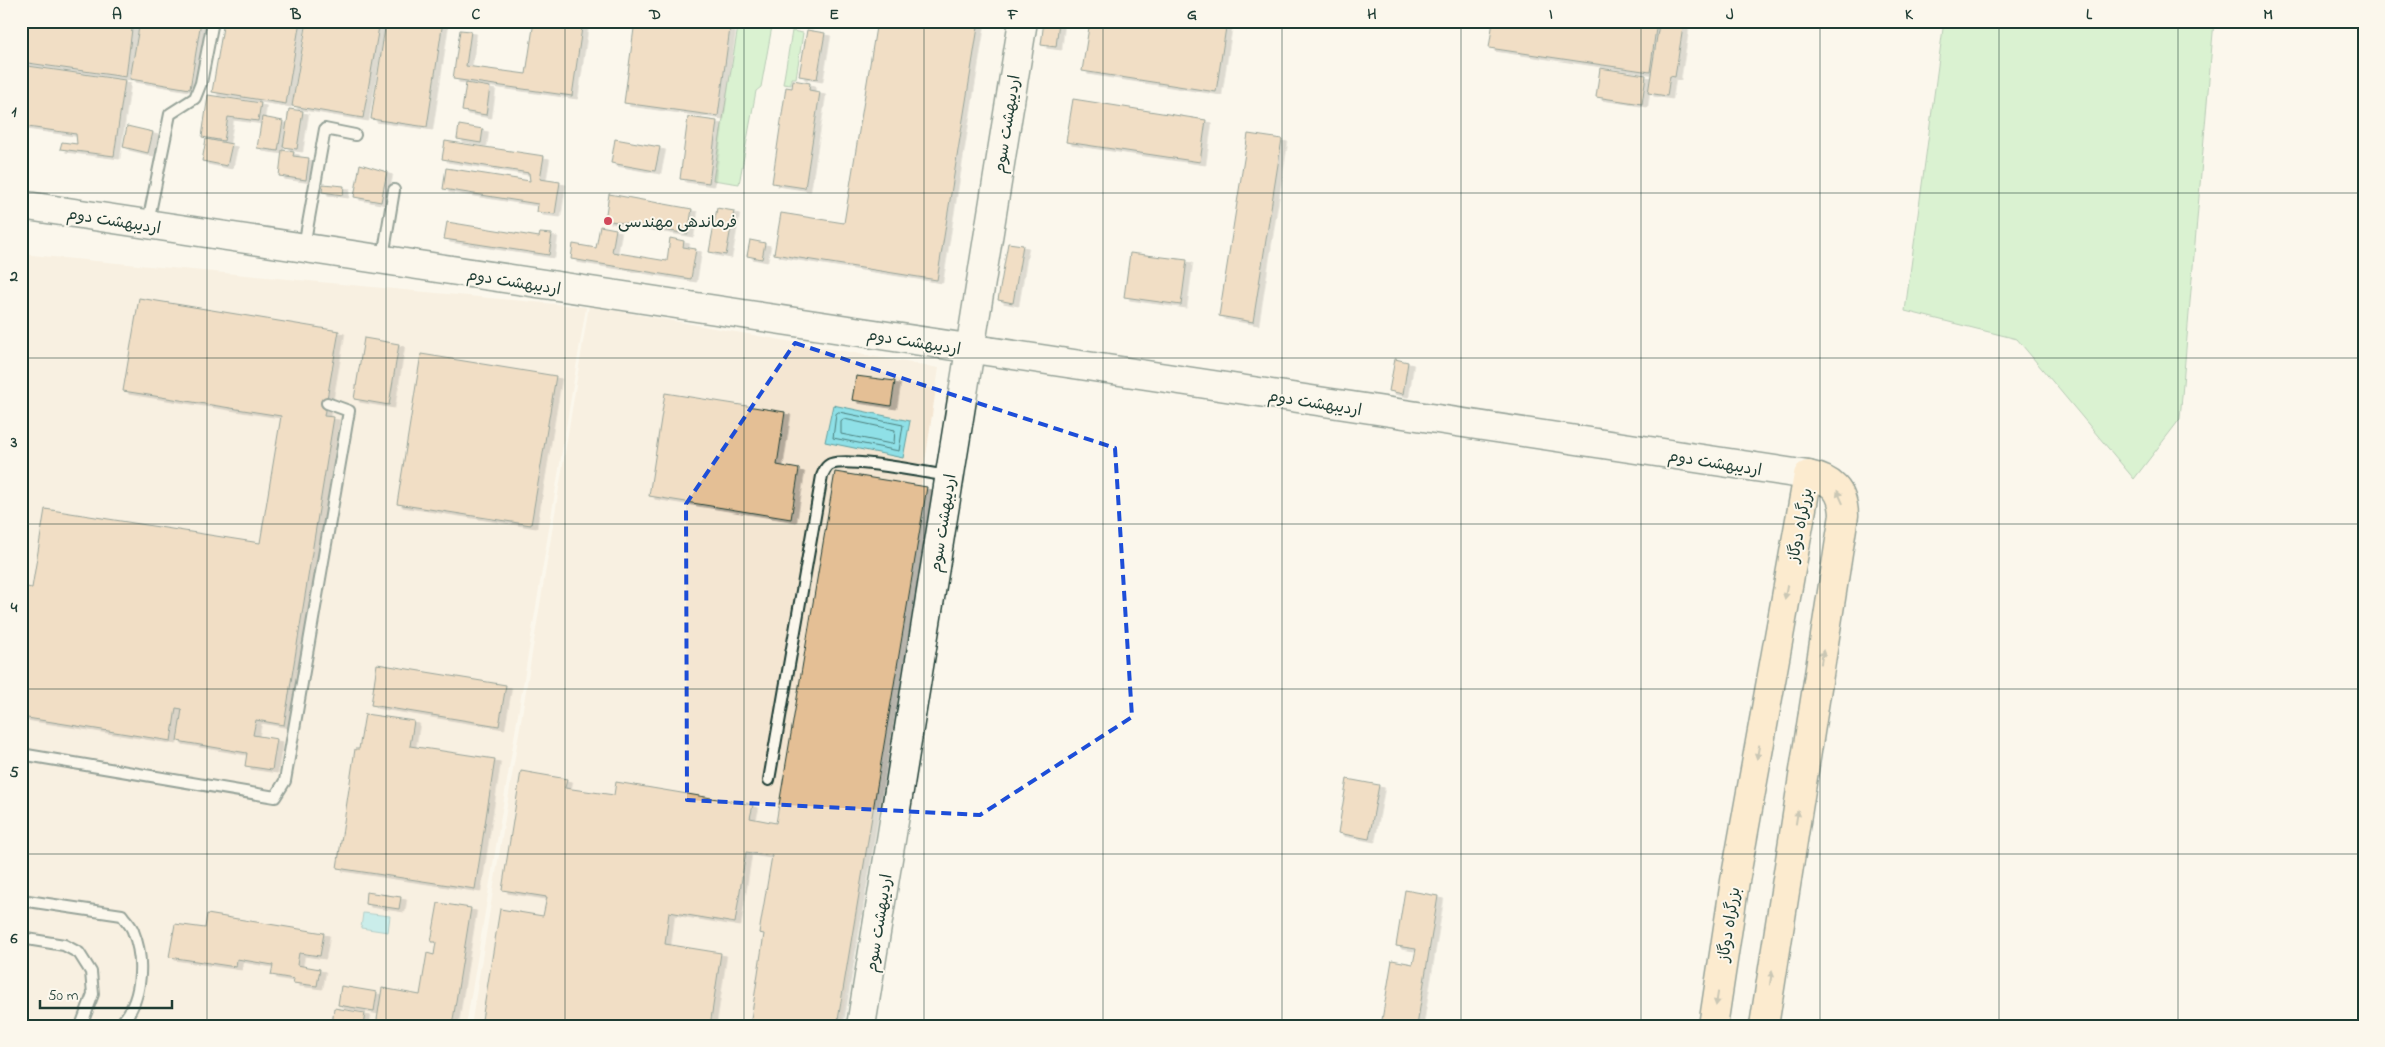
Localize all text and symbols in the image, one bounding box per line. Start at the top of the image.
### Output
text: A [112,3,122,27]
text: B [290,3,302,27]
text: C [472,3,481,27]
text: D [648,3,661,27]
text: E [829,3,839,27]
text: F [1007,3,1019,27]
text: G [1187,3,1197,27]
text: H [1367,3,1377,27]
text: I [1549,3,1553,27]
text: J [1726,3,1734,27]
text: K [1905,3,1914,27]
text: L [2086,3,2093,27]
text: M [2263,3,2273,27]
street label: اردیبهشت سوم [988,73,1028,175]
text: 1 [11,100,17,124]
street label: اردیبهشت دوم [65,203,162,241]
place label: فرماندهی مهندسی [618,211,737,235]
marker: فرماندهی مهندسی [602,215,614,227]
street label: اردیبهشت دوم [465,264,562,302]
text: 2 [9,265,18,289]
street label: اردیبهشت دوم [865,324,962,362]
street label: اردیبهشت دوم [1266,385,1363,423]
text: 3 [10,431,18,455]
street label: اردیبهشت دوم [1666,445,1763,483]
street label: اردیبهشت سوم [924,472,964,574]
street label: بزرگراه دوگاز [1782,486,1820,567]
one-way arrow [1836,490,1844,504]
one-way arrow [1782,585,1790,601]
text: 4 [10,596,18,620]
one-way arrow [1818,648,1826,664]
one-way arrow [1753,745,1761,761]
text: 5 [9,761,19,785]
one-way arrow [1793,809,1801,825]
street label: اردیبهشت سوم [860,872,900,974]
street label: بزرگراه دوگاز [1712,885,1748,965]
text: 6 [9,927,18,951]
one-way arrow [1768,969,1776,985]
scale bar [40,977,172,1009]
text: 50 m [48,985,79,1007]
one-way arrow [1713,991,1721,1007]

